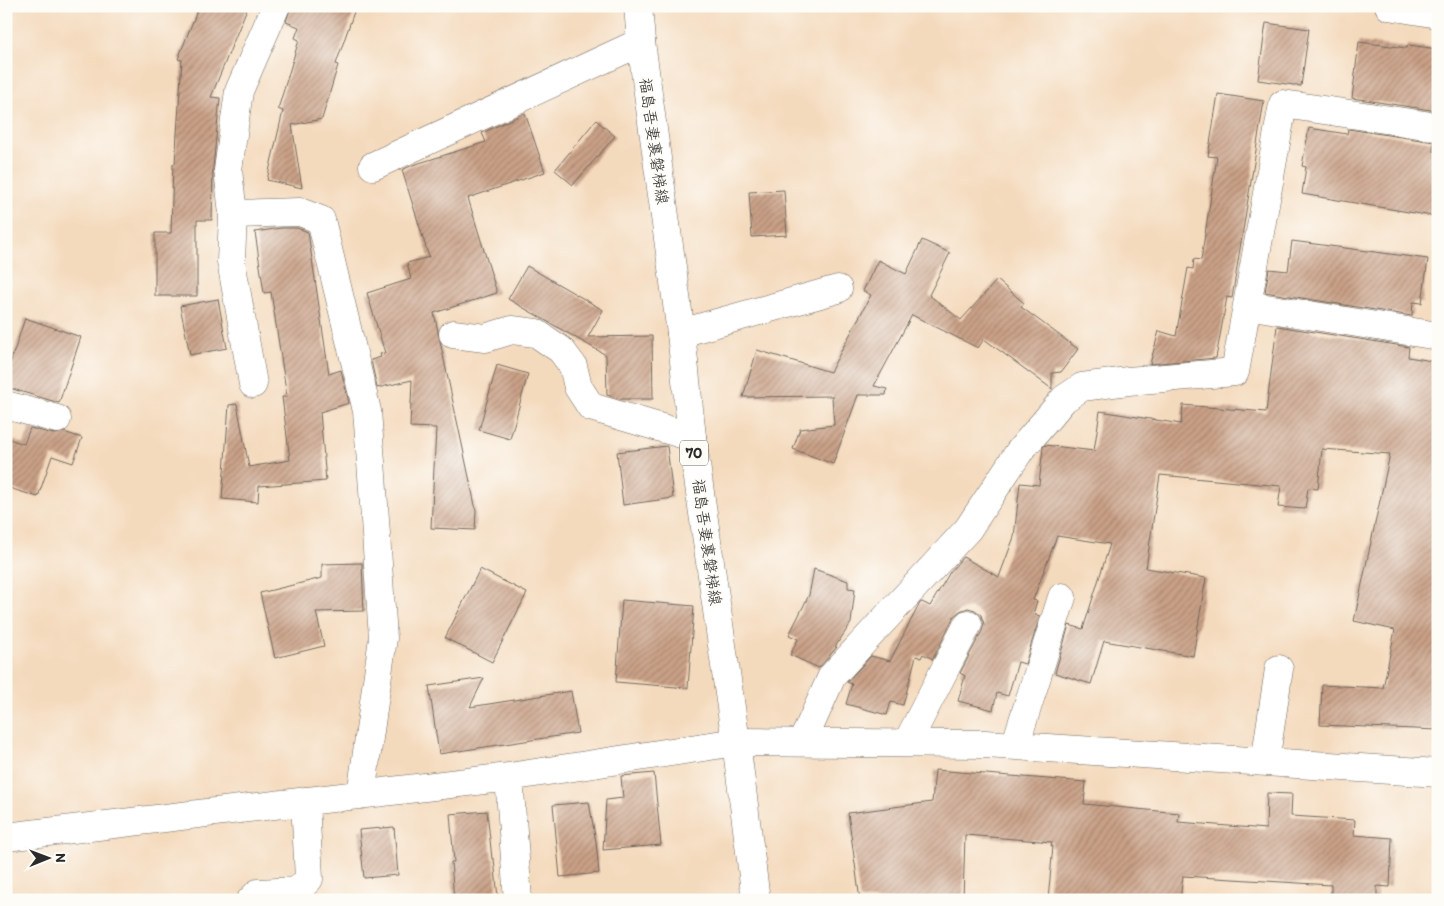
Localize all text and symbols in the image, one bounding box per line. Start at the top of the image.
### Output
street label: 福島吾妻裏磐梯線 [636,76,672,206]
road number: 70 [680,440,708,466]
street label: 福島吾妻裏磐梯線 [689,477,725,607]
north arrow [22,834,72,884]
text: N [52,853,69,863]

